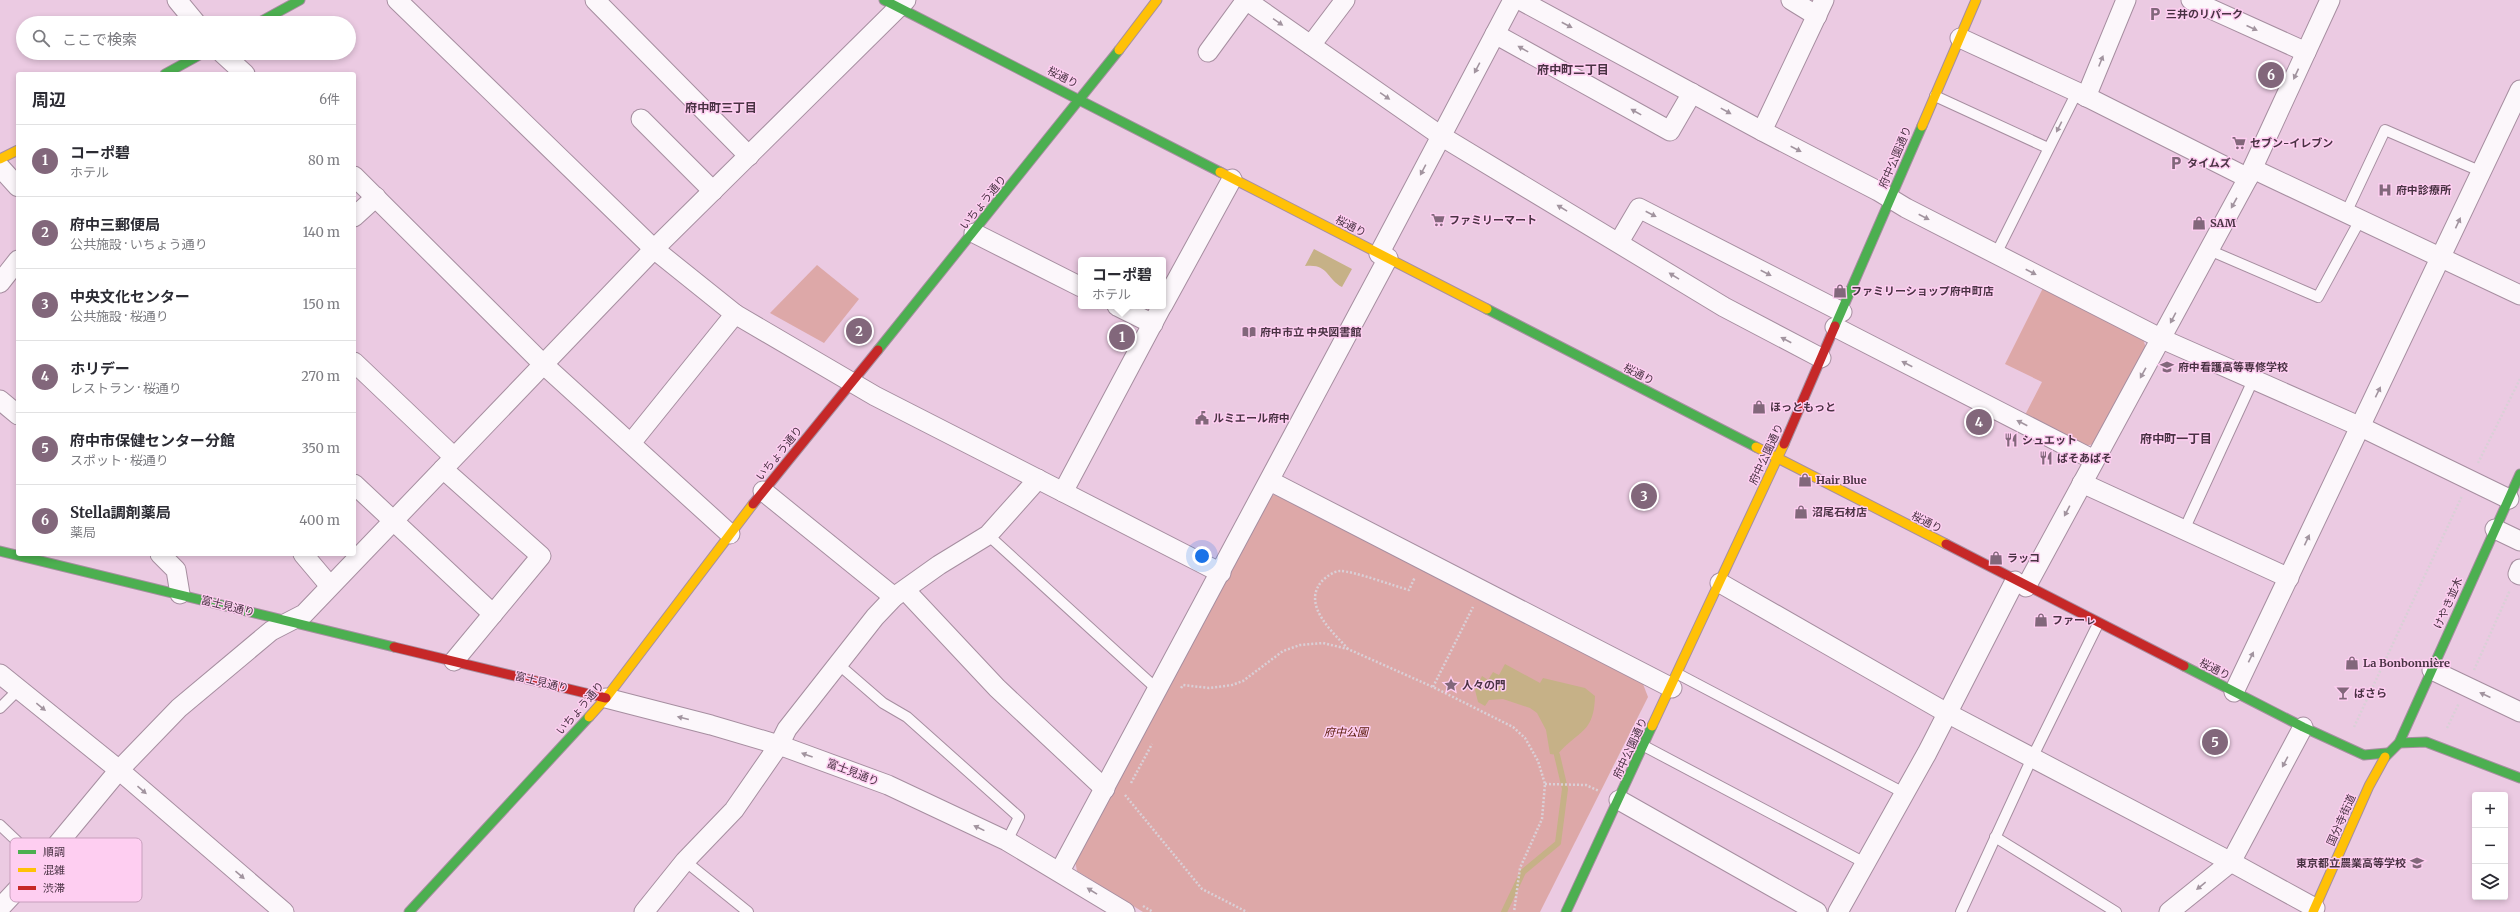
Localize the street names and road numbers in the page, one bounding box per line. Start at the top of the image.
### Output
street label: 桜通り [1045,63,1081,91]
street label: 府中公園通り [1876,124,1914,190]
street label: いちょう通り [957,172,1009,232]
street label: 桜通り [1333,212,1369,240]
street label: 桜通り [1621,360,1657,388]
street label: 府中公園通り [1746,421,1786,487]
street label: いちょう通り [753,423,805,483]
street label: 桜通り [1909,508,1945,536]
street label: けやき並木 [2430,575,2466,631]
street label: 富士見通り [200,593,256,619]
street label: 桜通り [2197,655,2233,683]
street label: 富士見通り [514,669,570,695]
street label: いちょう通り [553,679,607,737]
street label: 府中公園通り [1610,715,1650,781]
street label: 富士見通り [825,756,881,788]
street label: 国分寺街道 [2323,792,2359,848]

